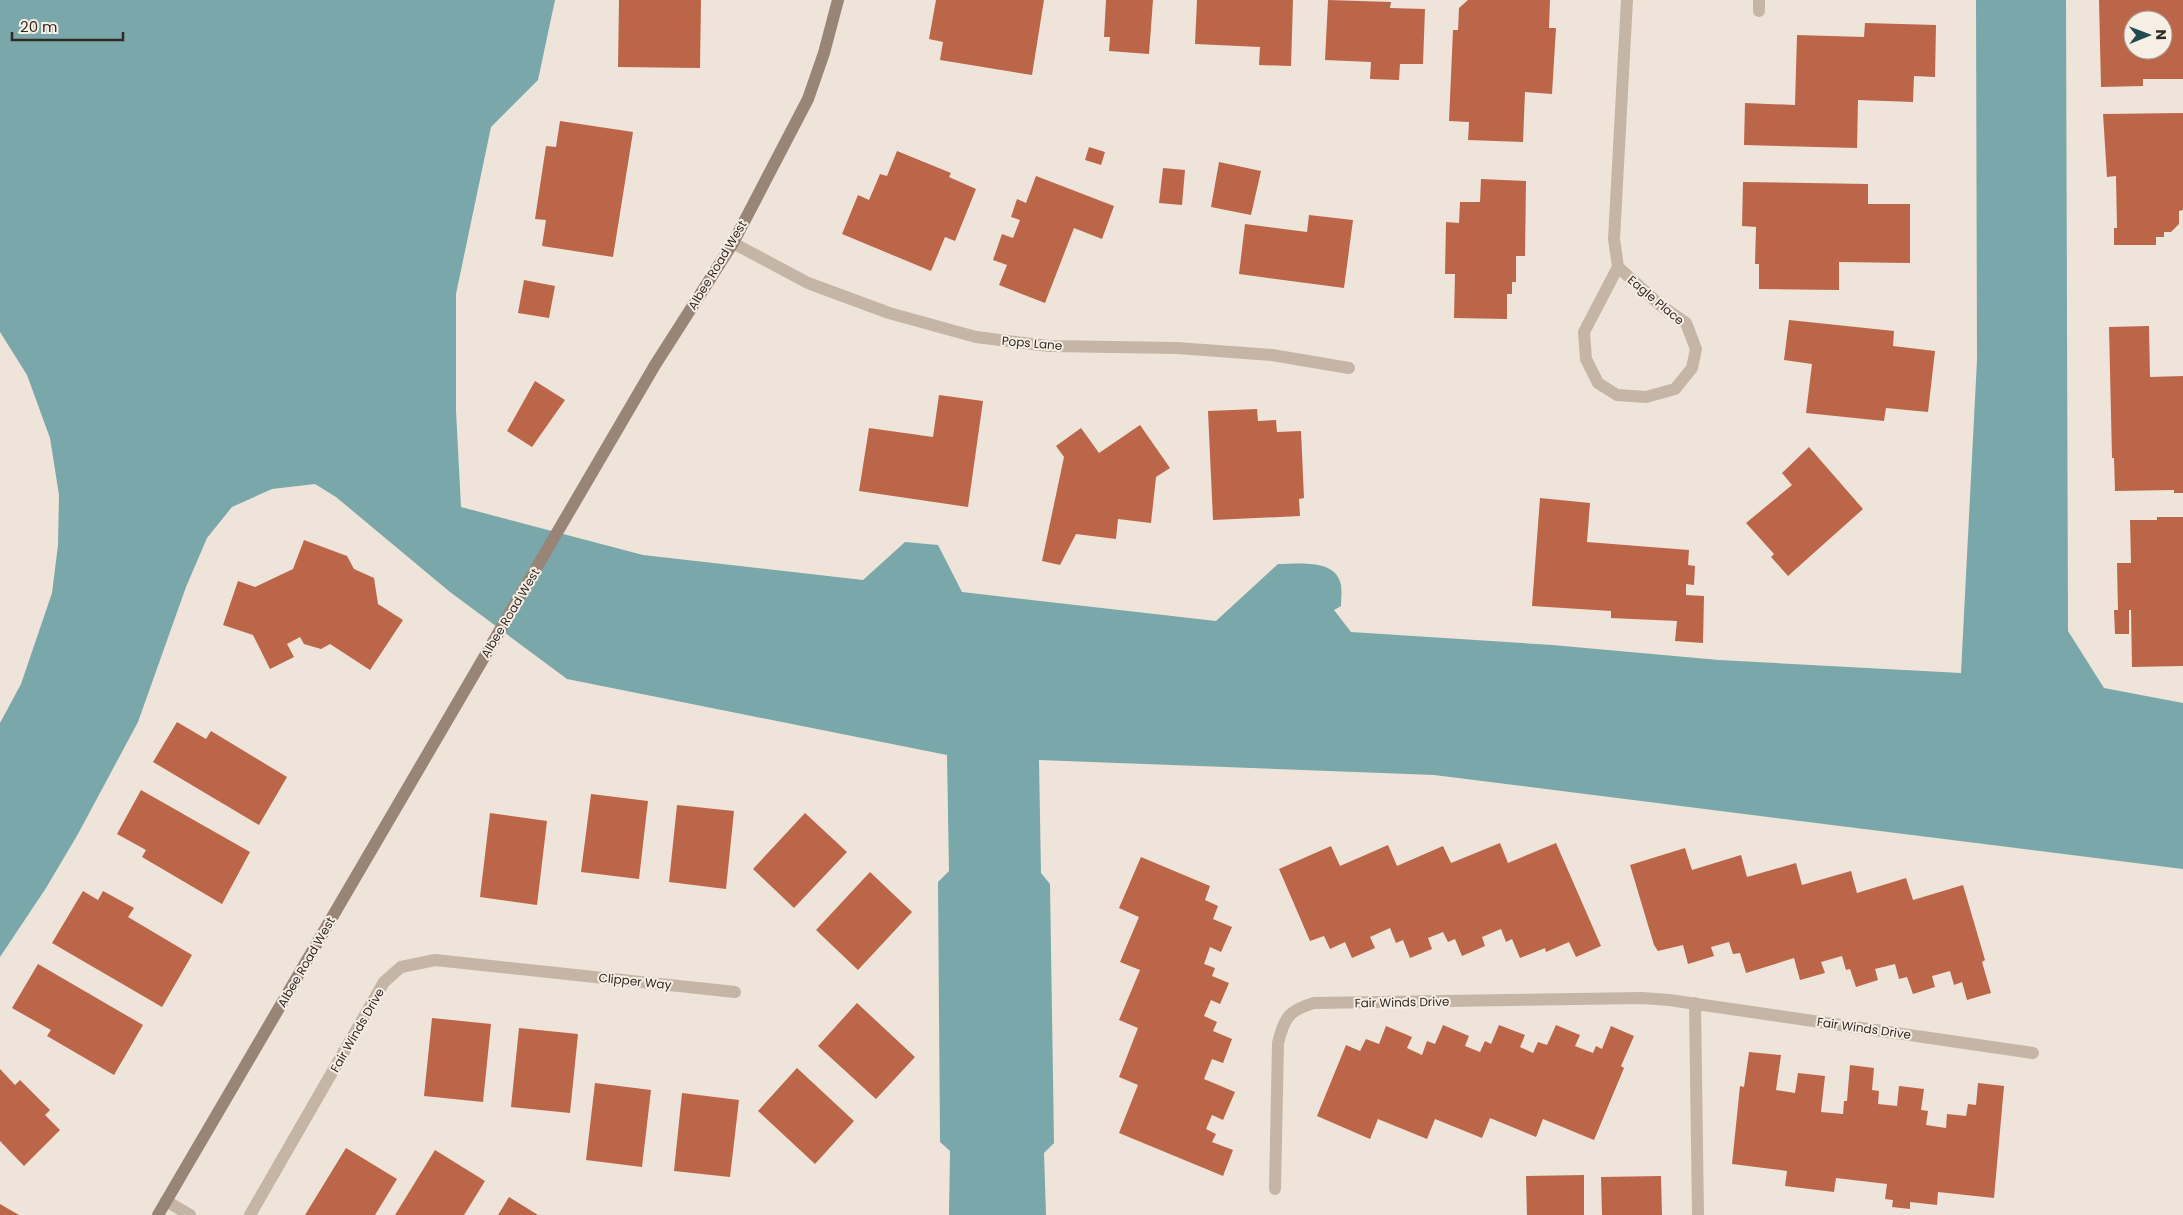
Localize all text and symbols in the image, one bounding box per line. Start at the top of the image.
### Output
scale bar [12,10,124,42]
north arrow [2123,10,2173,60]
text: 20 m [20,16,58,37]
text: N [2151,29,2171,40]
street label: Albee Road West [684,217,750,313]
street label: Eagle Place [1624,271,1688,329]
street label: Pops Lane [1001,332,1063,354]
street label: Albee Road West [477,565,543,661]
street label: Albee Road West [273,914,339,1010]
street label: Clipper Way [598,969,672,993]
street label: Fair Winds Drive [326,985,388,1075]
street label: Fair Winds Drive [1354,993,1450,1011]
street label: Fair Winds Drive [1816,1013,1912,1043]

